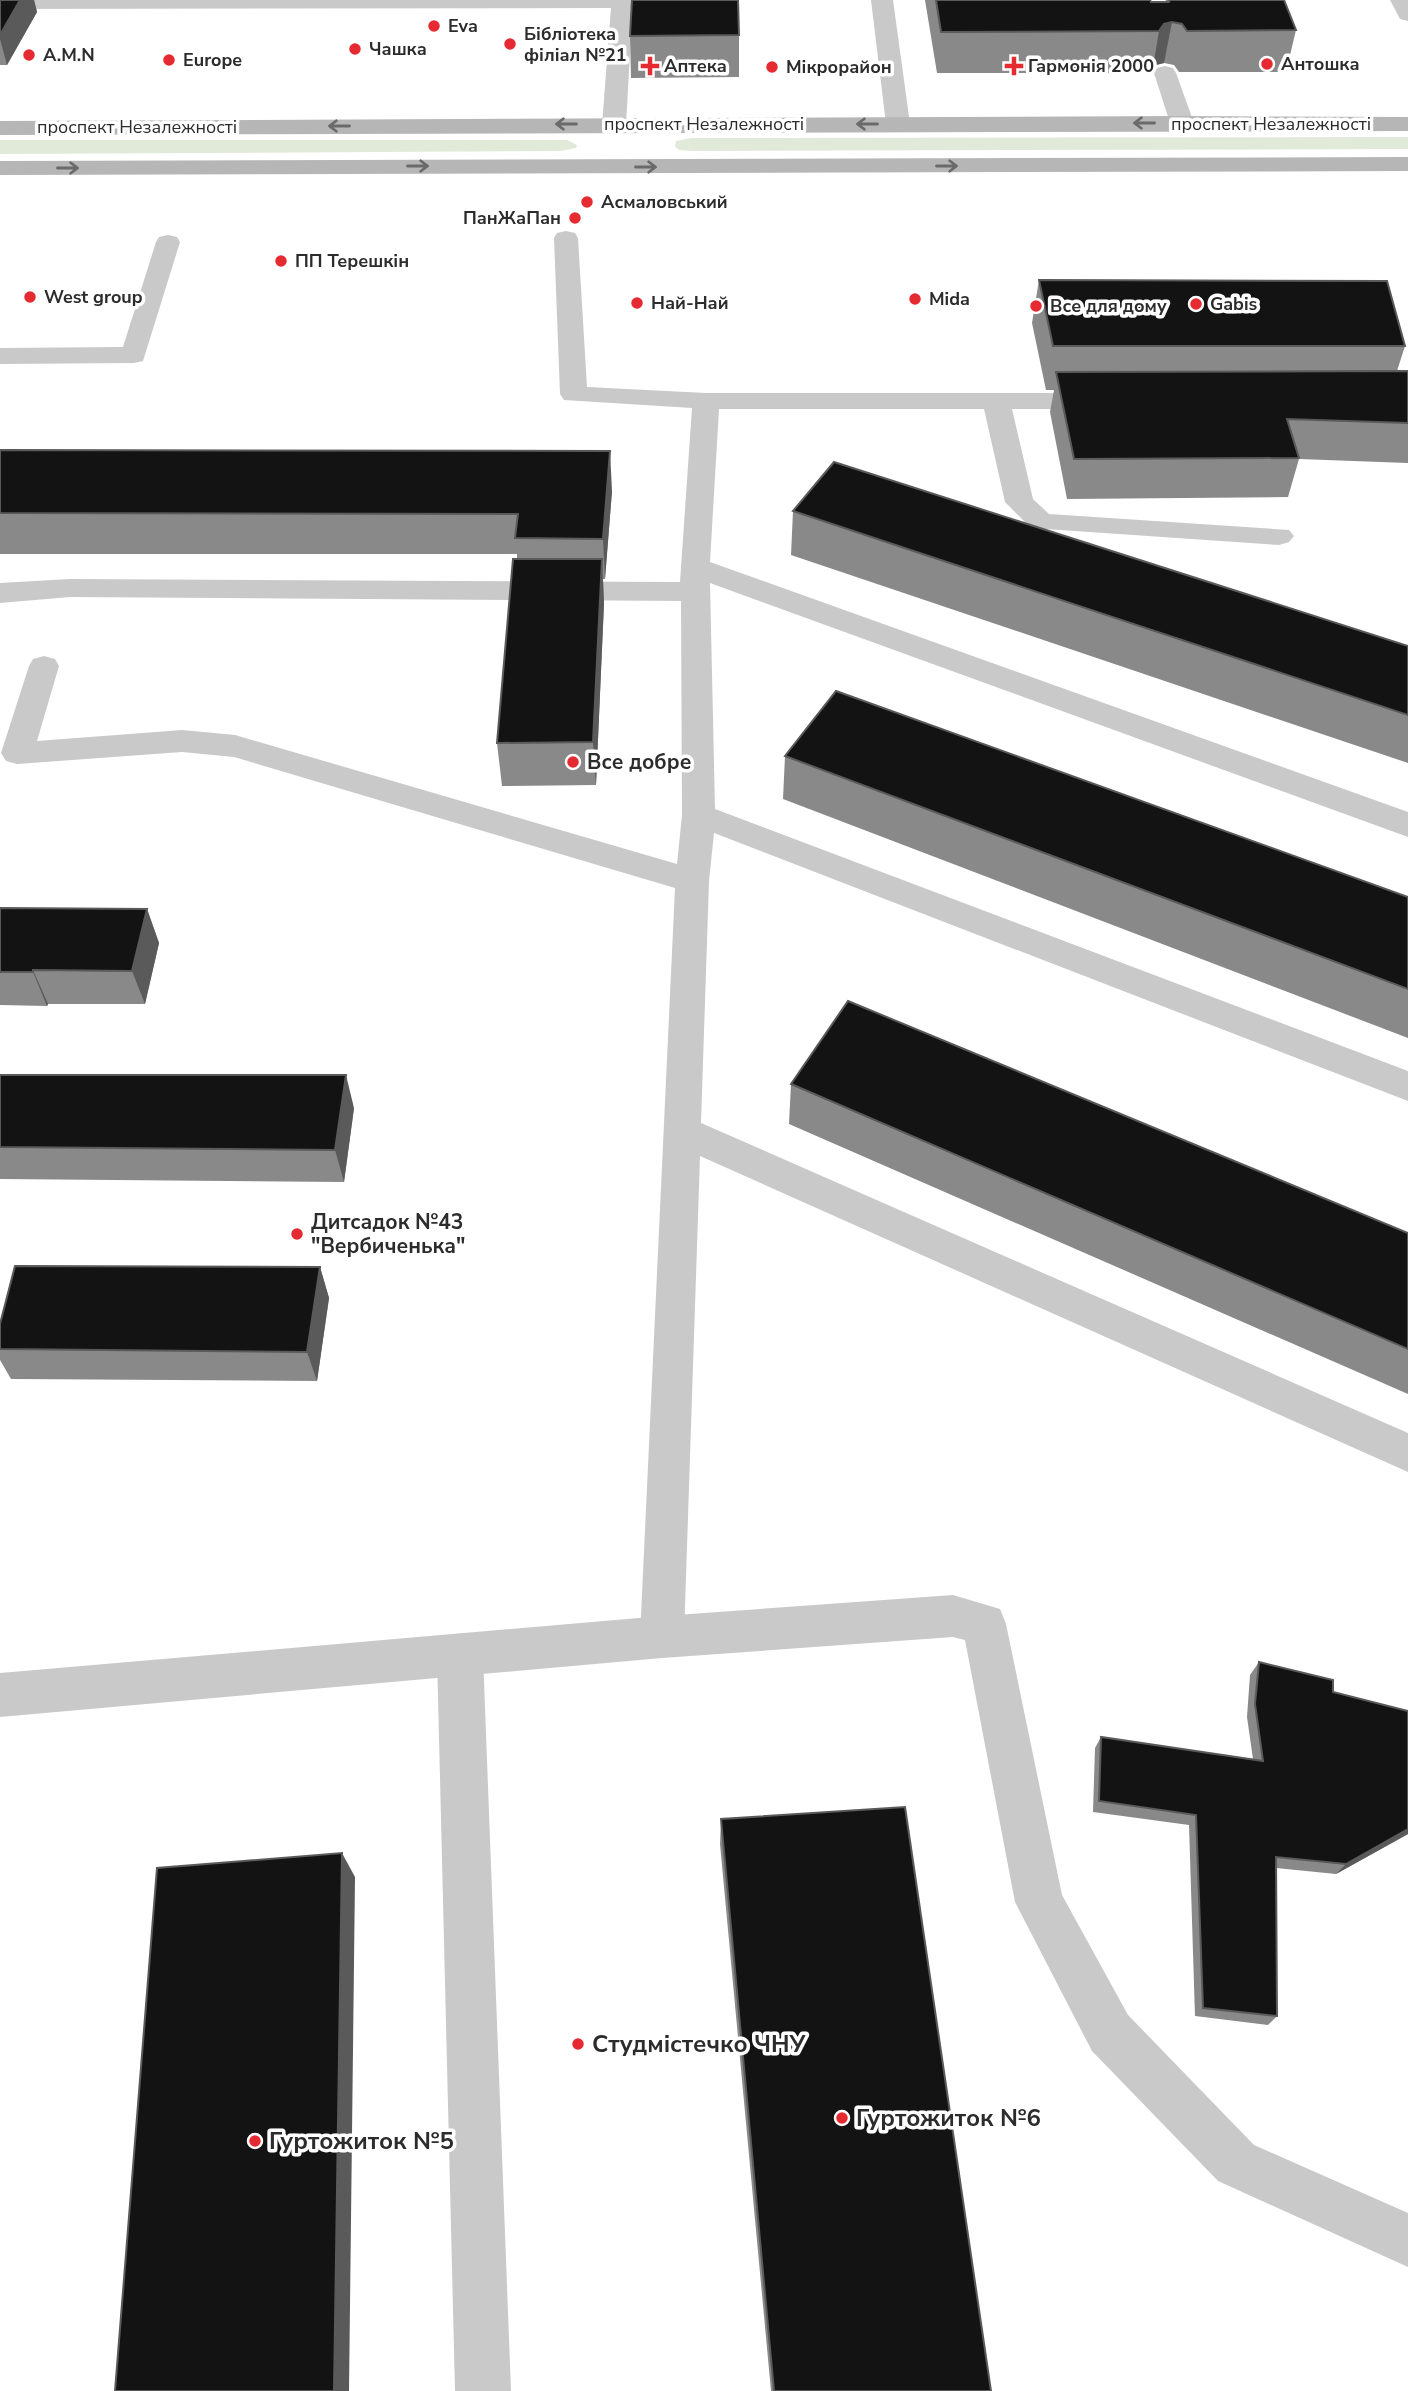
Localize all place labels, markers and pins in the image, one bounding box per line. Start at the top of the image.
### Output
place label: Eva [448,14,478,38]
marker: Eva [426,18,442,34]
place label: Бібліотека філіал №21 [524,22,627,67]
marker: Бібліотека філіал №21 [502,36,518,52]
place label: Чашка [369,37,427,61]
marker: Чашка [347,41,363,57]
place label: A.M.N [43,43,95,67]
marker: A.M.N [21,47,37,63]
place label: Europe [183,48,242,72]
marker: Europe [161,52,177,68]
place label: Антошка [1281,52,1360,76]
place label: Аптека [664,54,727,78]
place label: Гармонія 2000 [1028,54,1154,78]
place label: Мікрорайон [786,55,892,79]
marker: Антошка [1259,56,1275,72]
marker: Аптека [642,58,658,74]
marker: Гармонія 2000 [1006,58,1022,74]
marker: Мікрорайон [764,59,780,75]
place label: Асмаловський [601,190,728,214]
marker: Асмаловський [579,194,595,210]
place label: ПанЖаПан [463,206,561,230]
marker: ПанЖаПан [567,210,583,226]
place label: ПП Терешкін [295,249,409,273]
marker: ПП Терешкін [273,253,289,269]
place label: West group [44,285,143,309]
place label: Mida [929,287,970,311]
marker: West group [22,289,38,305]
place label: Най-Най [651,291,729,315]
marker: Mida [907,291,923,307]
place label: Gabis [1210,292,1257,316]
place label: Все для дому [1050,294,1167,318]
marker: Най-Най [629,295,645,311]
marker: Gabis [1188,296,1204,312]
marker: Все для дому [1028,298,1044,314]
place label: Все добре [587,748,691,776]
marker: Все добре [565,754,581,770]
place label: Дитсадок №43 "Вербиченька" [311,1208,466,1260]
marker: Дитсадок №43 "Вербиченька" [289,1226,305,1242]
place label: Студмістечко ЧНУ [592,2028,806,2060]
marker: Студмістечко ЧНУ [570,2036,586,2052]
place label: Гуртожиток №6 [856,2102,1041,2134]
marker: Гуртожиток №6 [834,2110,850,2126]
place label: Гуртожиток №5 [269,2125,454,2157]
marker: Гуртожиток №5 [247,2133,263,2149]

